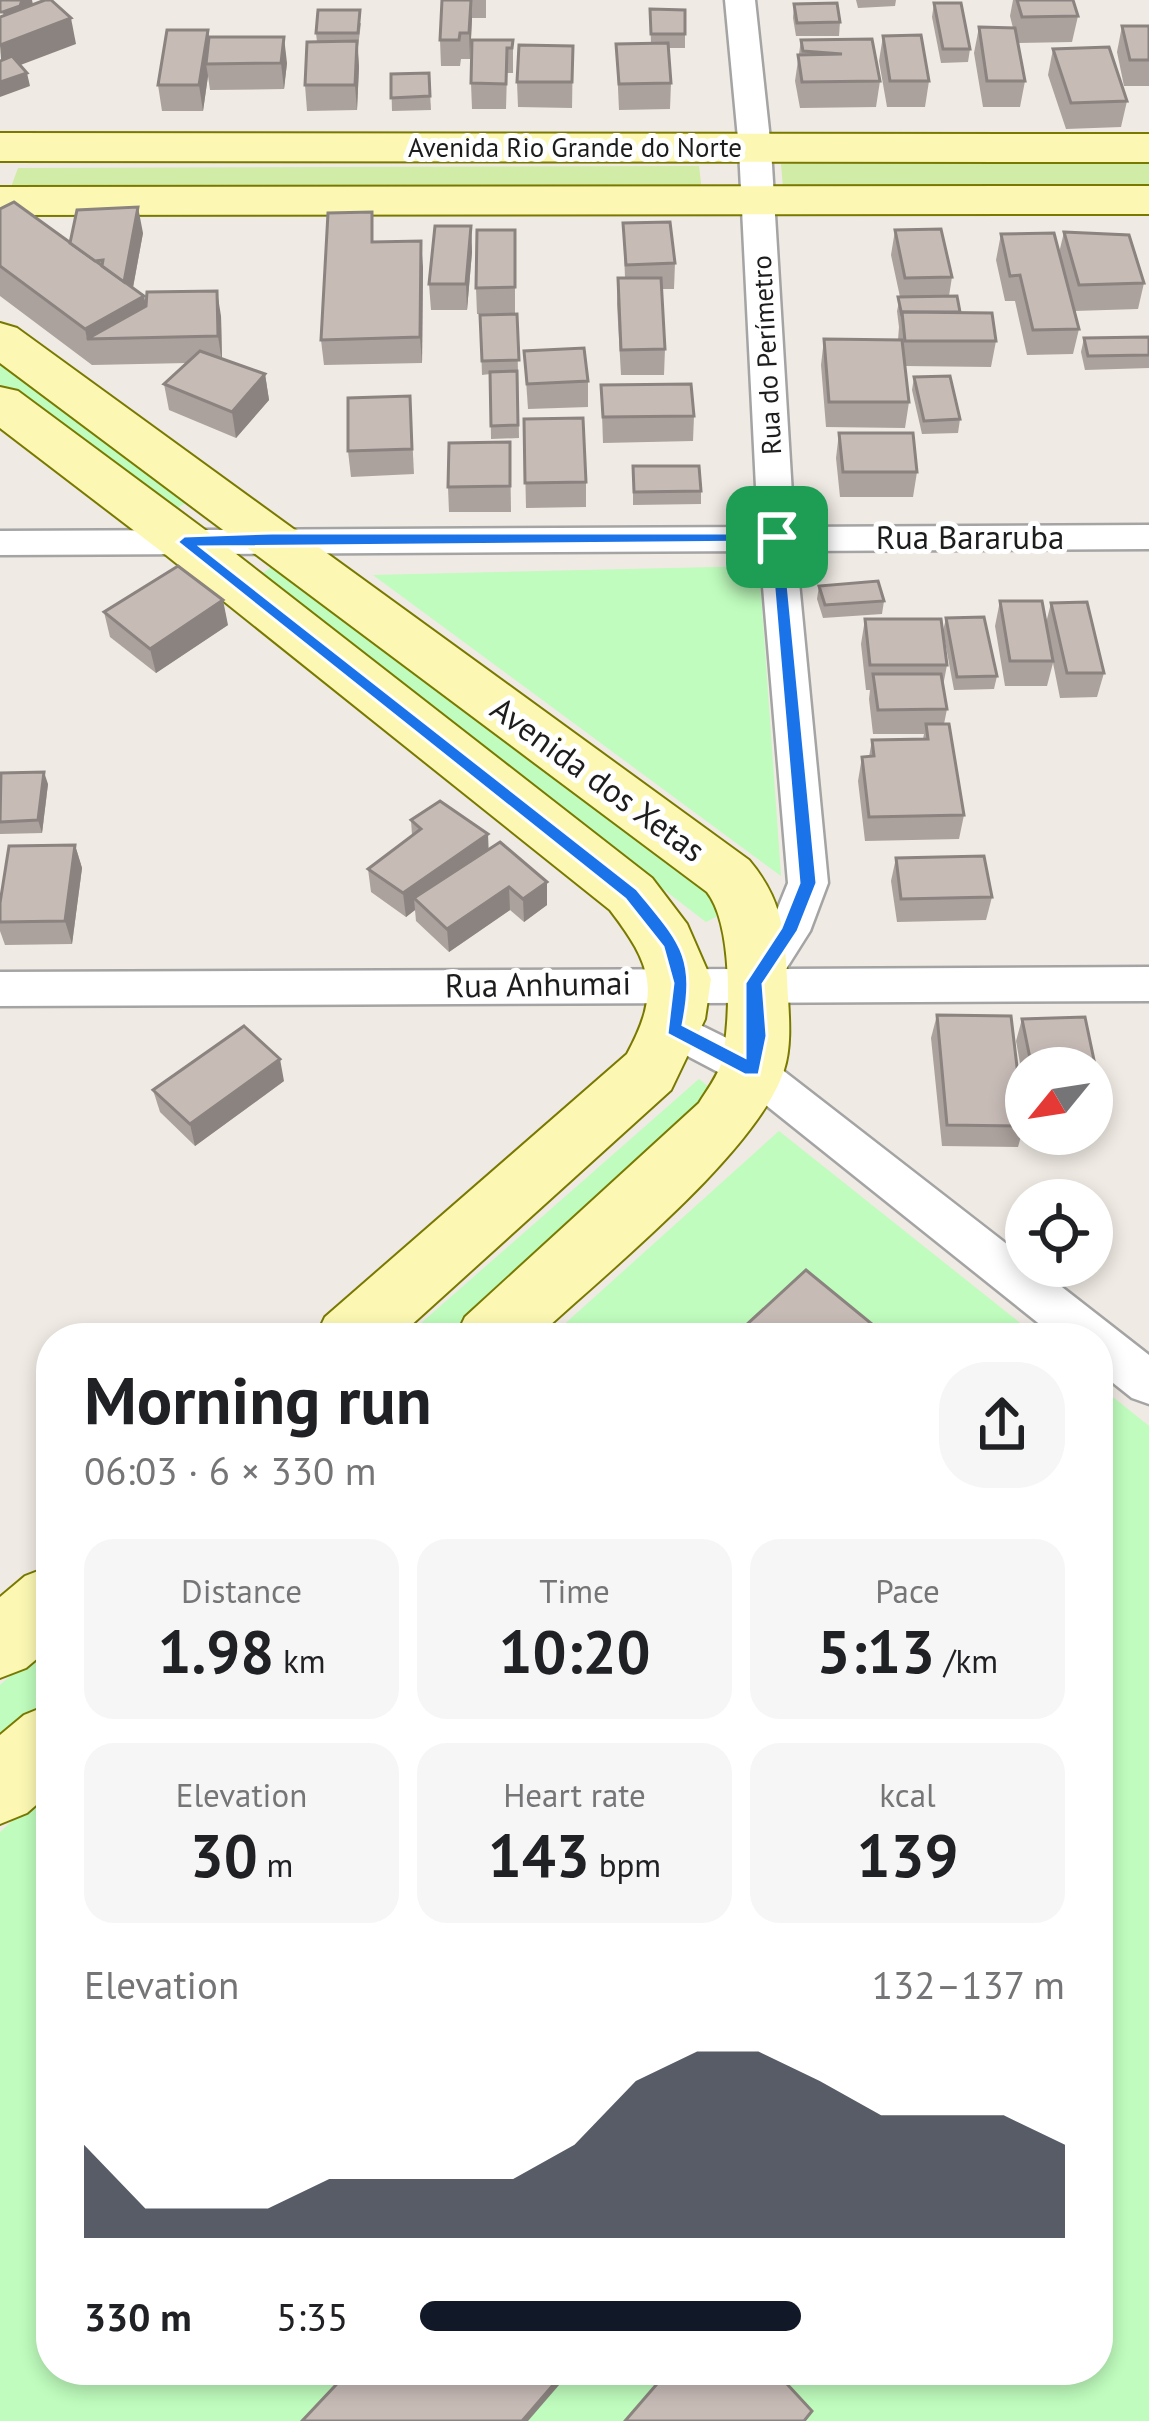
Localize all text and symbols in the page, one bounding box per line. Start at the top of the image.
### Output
street label: Avenida Rio Grande do Norte [408,130,742,164]
street label: Rua do Perímetro [744,254,788,456]
pin [726,486,828,588]
icon: arrive [744,504,810,570]
street label: Rua Bararuba [876,515,1064,558]
street label: Avenida dos Xetas [483,686,714,871]
street label: Rua Anhumai [444,960,632,1007]
north arrow [1005,1047,1113,1155]
map controls [1005,1047,1113,1287]
button: locate [1005,1179,1113,1287]
text: Morning run [84,1357,432,1442]
button: share [939,1362,1065,1488]
text: 06:03 · 6 × 330 m [84,1445,376,1496]
text: Distance [181,1569,302,1612]
text: Time [539,1569,610,1612]
text: Pace [875,1569,940,1612]
text: 1.98 [157,1612,274,1690]
text: 10:20 [498,1612,651,1690]
text: 5:13 [817,1612,935,1690]
text: km [274,1639,326,1682]
text: /km [935,1639,998,1682]
text: Elevation [176,1773,307,1816]
text: Heart rate [503,1773,646,1816]
text: kcal [879,1773,936,1816]
text: 30 [190,1816,258,1894]
text: 143 [488,1816,590,1894]
text: 139 [856,1816,959,1894]
text: m [258,1843,293,1886]
text: bpm [590,1843,661,1886]
text: Elevation [84,1959,239,2010]
text: 132–137 m [872,1959,1065,2010]
text: 330 m [84,2291,192,2342]
text: 5:35 [276,2291,348,2342]

